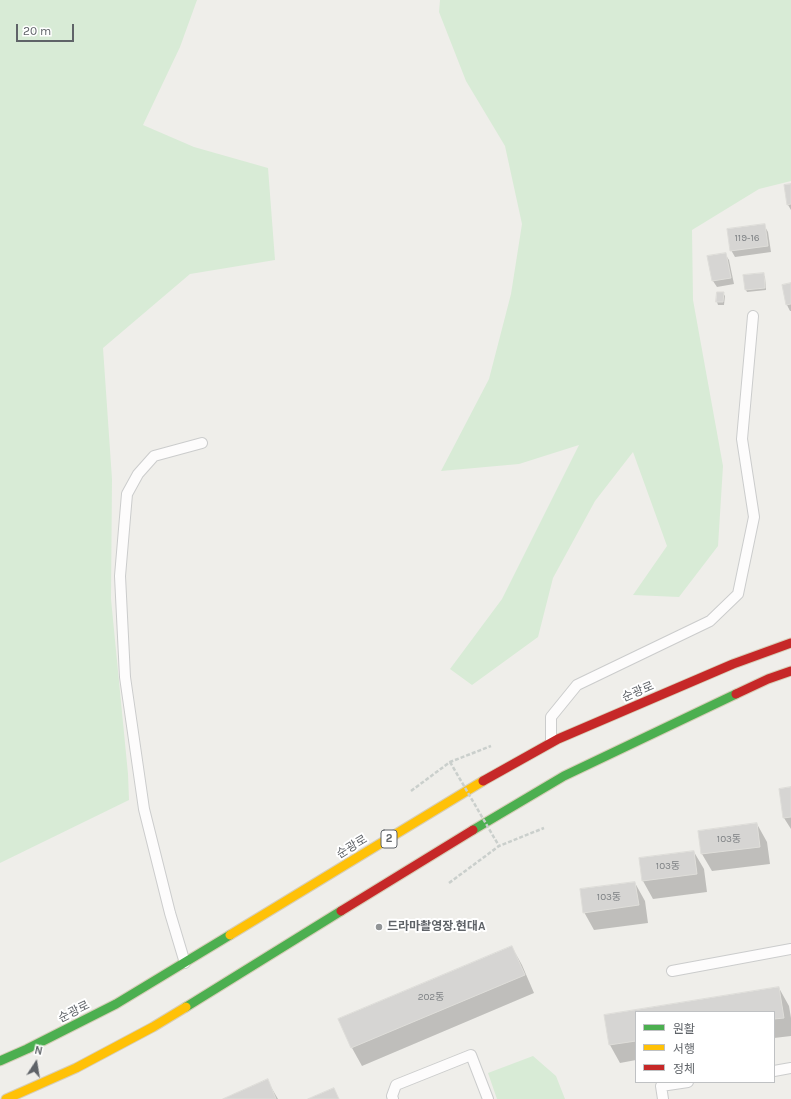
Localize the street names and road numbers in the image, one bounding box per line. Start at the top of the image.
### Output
street label: 순광로 [620,679,656,705]
road number: 2 [381,830,397,848]
street label: 순광로 [334,832,370,862]
street label: 순광로 [56,998,92,1026]

